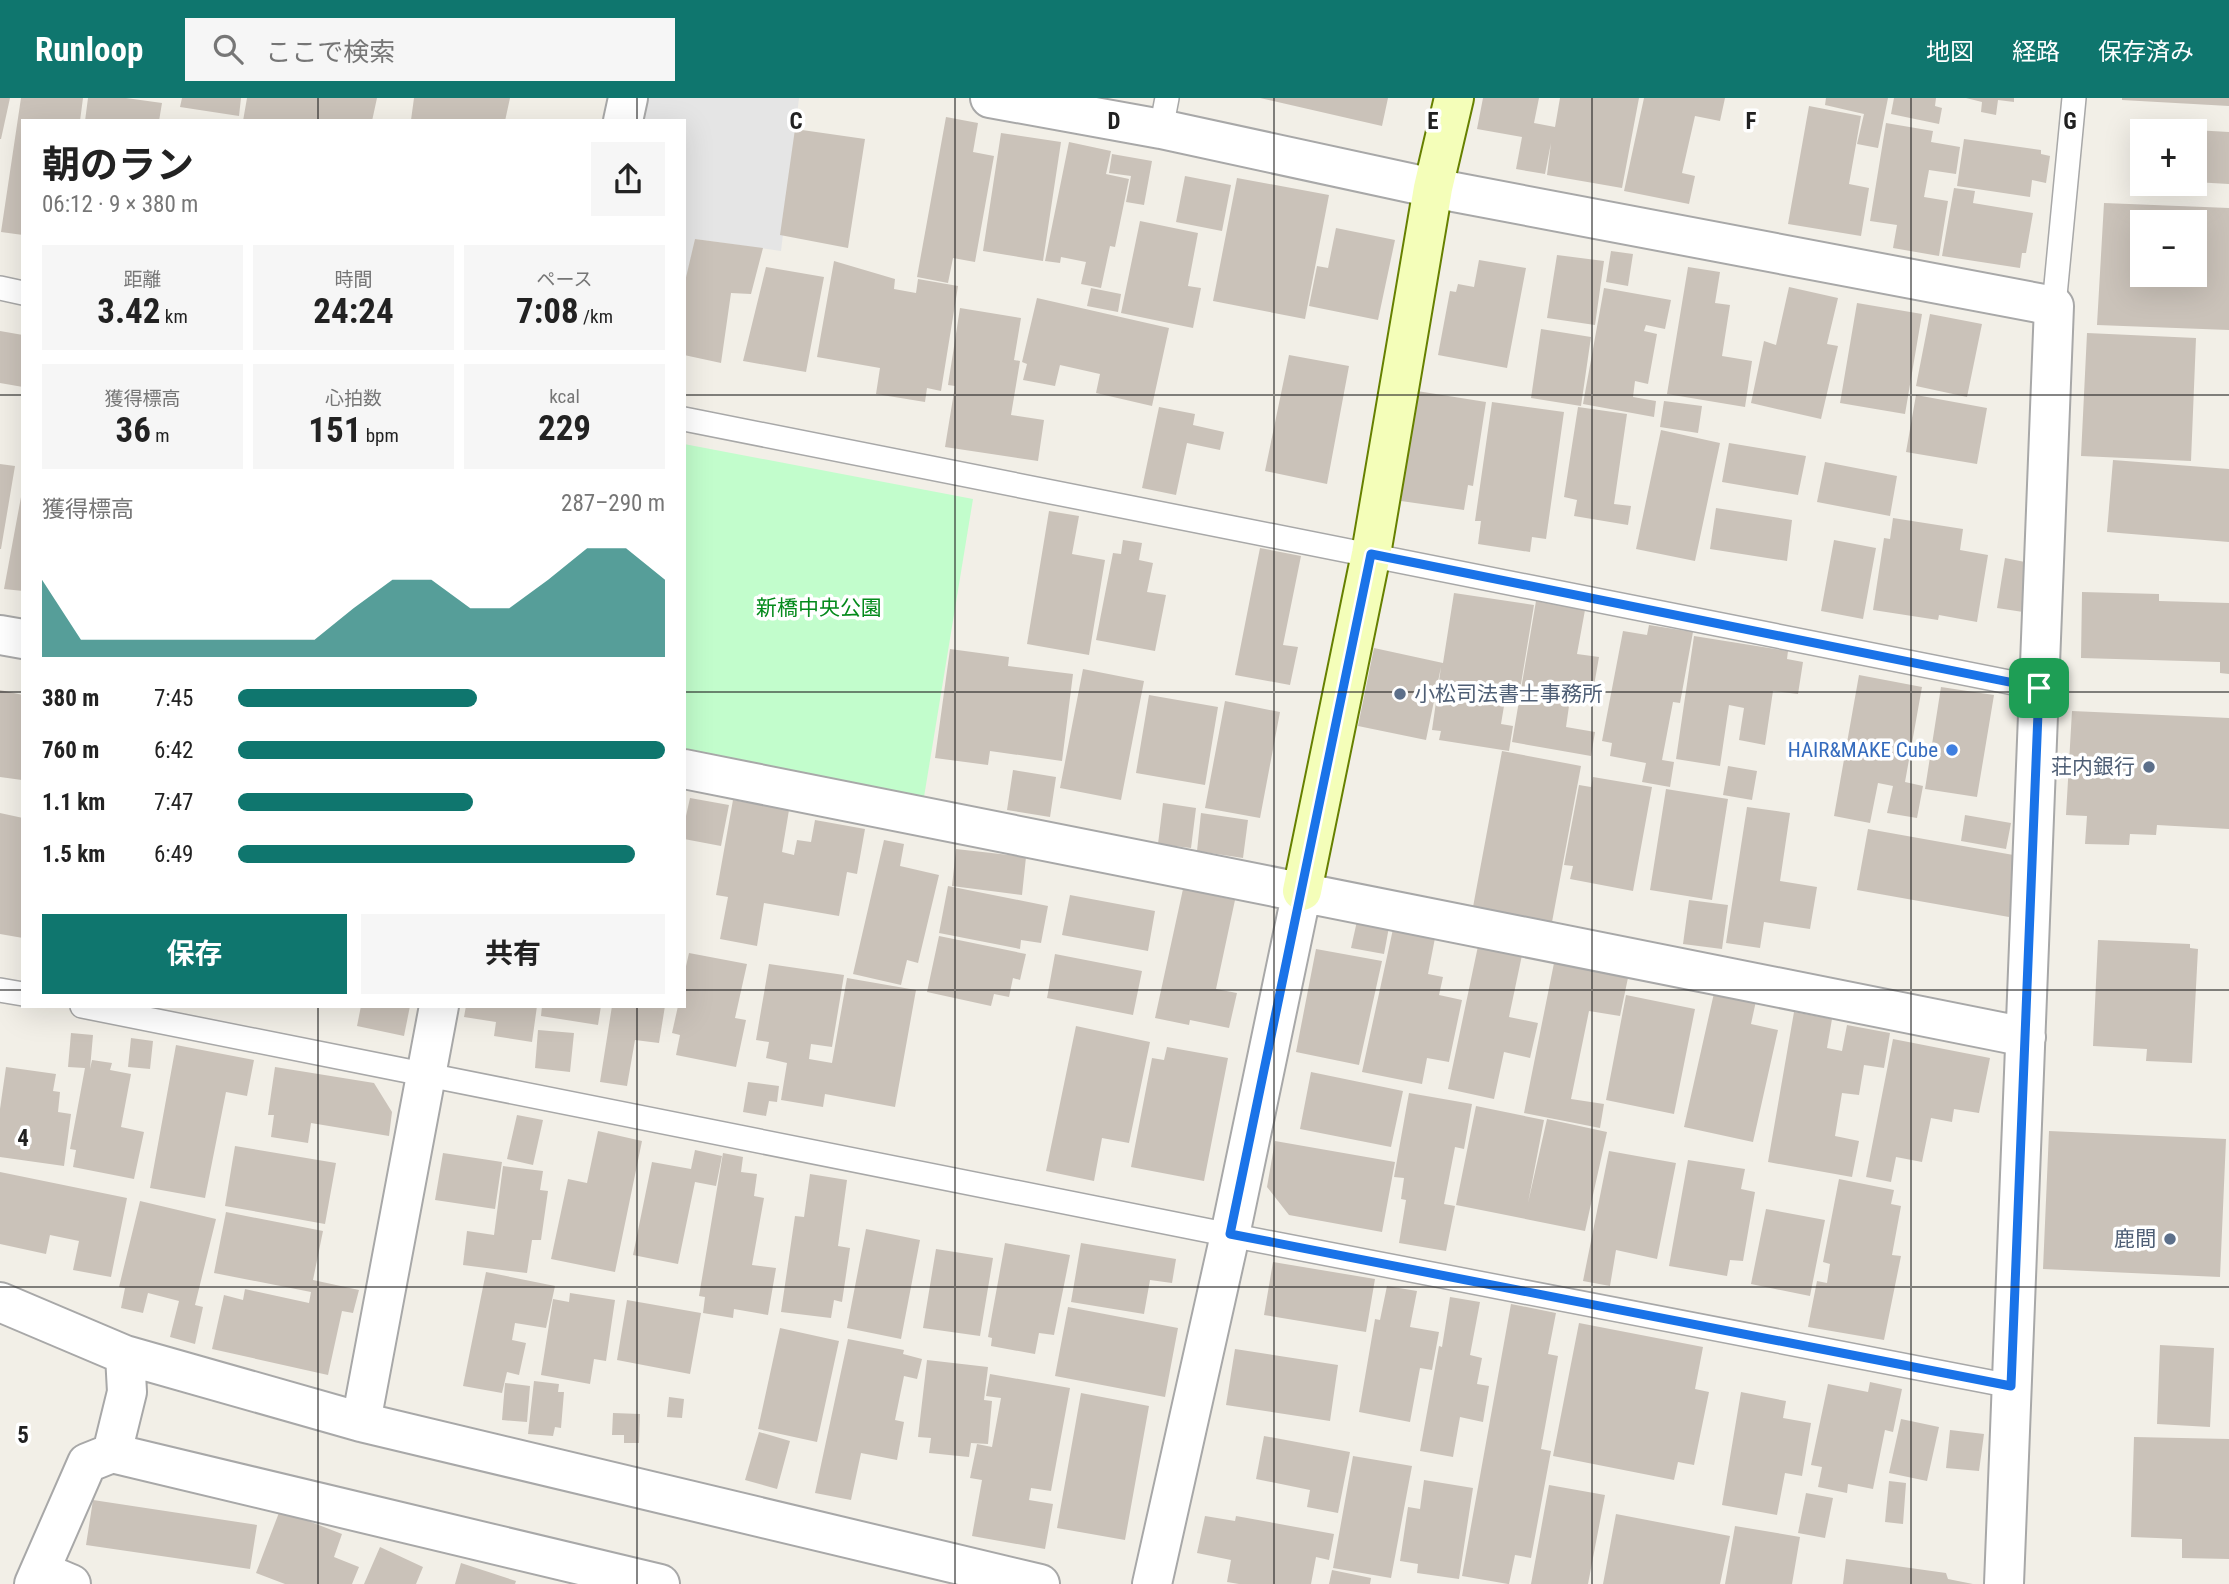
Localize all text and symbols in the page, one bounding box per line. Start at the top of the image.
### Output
search box [185,18,675,81]
text: Runloop [35,30,143,69]
icon: search [209,30,247,68]
text: ここで検索 [265,37,395,67]
text: 地図 [1926,38,1974,66]
text: 経路 [2012,38,2060,66]
text: 保存済み [2098,38,2194,66]
text: C [789,108,803,135]
text: D [1108,108,1121,135]
text: E [1427,108,1439,135]
text: F [1746,108,1757,135]
text: G [2063,108,2077,135]
map controls [2130,119,2207,287]
button: + [2130,119,2207,196]
button: share [591,142,665,216]
text: 朝のラン [42,143,194,187]
text: 06:12 · 9 × 380 m [42,191,198,218]
button: − [2130,210,2207,287]
text: 距離 [123,268,162,291]
text: 時間 [334,268,373,291]
text: ペース [536,268,593,291]
text: 3.42 [97,291,161,332]
text: 24:24 [313,291,394,332]
text: 7:08 [516,291,579,332]
text: km [161,305,188,328]
text: /km [579,305,613,328]
text: kcal [549,385,580,408]
text: 獲得標高 [104,387,181,410]
text: 心拍数 [325,387,382,410]
text: 229 [538,408,591,449]
text: 36 [115,410,151,451]
text: 151 [308,410,361,451]
text: m [151,424,170,447]
text: bpm [361,424,399,447]
text: 287–290 m [561,490,665,517]
text: 獲得標高 [42,496,134,523]
park label: 新橋中央公園 [756,596,882,620]
pin [2009,658,2069,718]
icon: arrive [2020,669,2058,707]
place label: 小松司法書士事務所 [1414,682,1603,706]
text: 380 m [42,685,99,712]
text: 7:45 [154,685,193,712]
marker: 小松司法書士事務所 [1392,686,1408,702]
text: 760 m [42,737,99,764]
text: 6:42 [154,737,193,764]
place label: HAIR&MAKE Cube [1788,738,1938,762]
marker: HAIR&MAKE Cube [1944,742,1960,758]
place label: 荘内銀行 [2051,755,2135,779]
marker: 荘内銀行 [2141,759,2157,775]
text: 1.1 km [42,789,105,816]
text: 7:47 [154,789,193,816]
text: 1.5 km [42,841,105,868]
text: 6:49 [154,841,193,868]
button: 保存 [42,914,347,994]
button: 共有 [361,914,665,994]
text: 4 [17,1125,29,1152]
place label: 鹿間 [2114,1227,2156,1251]
marker: 鹿間 [2162,1231,2178,1247]
text: 5 [17,1422,29,1449]

